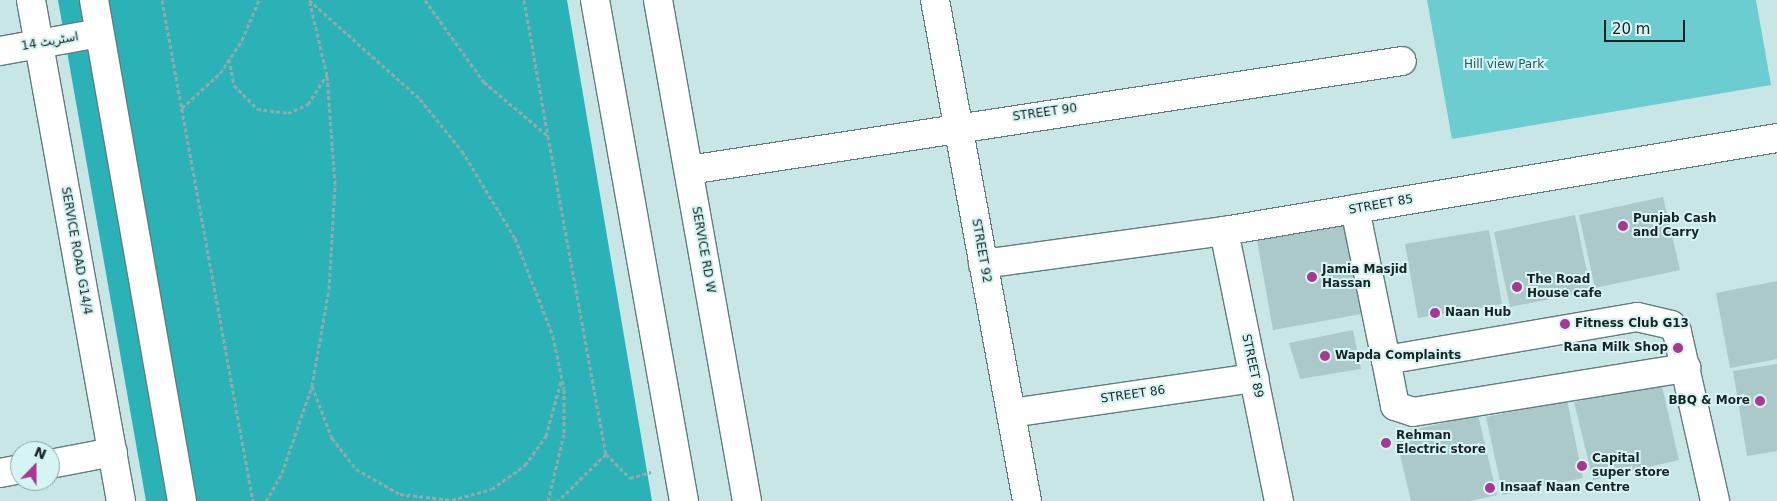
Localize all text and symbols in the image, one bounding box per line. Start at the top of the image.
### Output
scale bar [1607,10,1688,42]
text: 20 m [1612,20,1650,38]
street label: اسٹریٹ 14 [20,30,80,54]
park label: Hill view Park [1464,58,1544,72]
street label: STREET 90 [1012,101,1078,125]
street label: SERVICE ROAD G14/4 [58,186,94,316]
street label: STREET 85 [1348,192,1414,218]
street label: SERVICE RD W [688,206,718,294]
place label: Punjab Cash and Carry [1633,212,1716,240]
street label: STREET 92 [968,218,994,284]
marker: Punjab Cash and Carry [1617,220,1629,232]
place label: Jamia Masjid Hassan [1322,263,1407,291]
marker: Jamia Masjid Hassan [1306,271,1318,283]
place label: The Road House cafe [1527,273,1602,301]
marker: The Road House cafe [1511,281,1523,293]
place label: Naan Hub [1445,306,1511,320]
marker: Naan Hub [1429,307,1441,319]
place label: Fitness Club G13 [1575,317,1689,331]
marker: Fitness Club G13 [1559,318,1571,330]
street label: STREET 89 [1238,333,1266,399]
place label: Rana Milk Shop [1563,341,1668,355]
marker: Rana Milk Shop [1672,342,1684,354]
place label: Wapda Complaints [1335,349,1461,363]
marker: Wapda Complaints [1319,350,1331,362]
street label: STREET 86 [1100,383,1166,407]
place label: BBQ & More [1668,394,1750,408]
marker: BBQ & More [1754,395,1766,407]
place label: Rehman Electric store [1396,429,1486,457]
marker: Rehman Electric store [1380,437,1392,449]
north arrow [10,441,60,491]
text: N [32,443,49,463]
place label: Capital super store [1592,452,1670,480]
marker: Capital super store [1576,460,1588,472]
place label: Insaaf Naan Centre [1500,481,1630,495]
marker: Insaaf Naan Centre [1484,482,1496,494]

